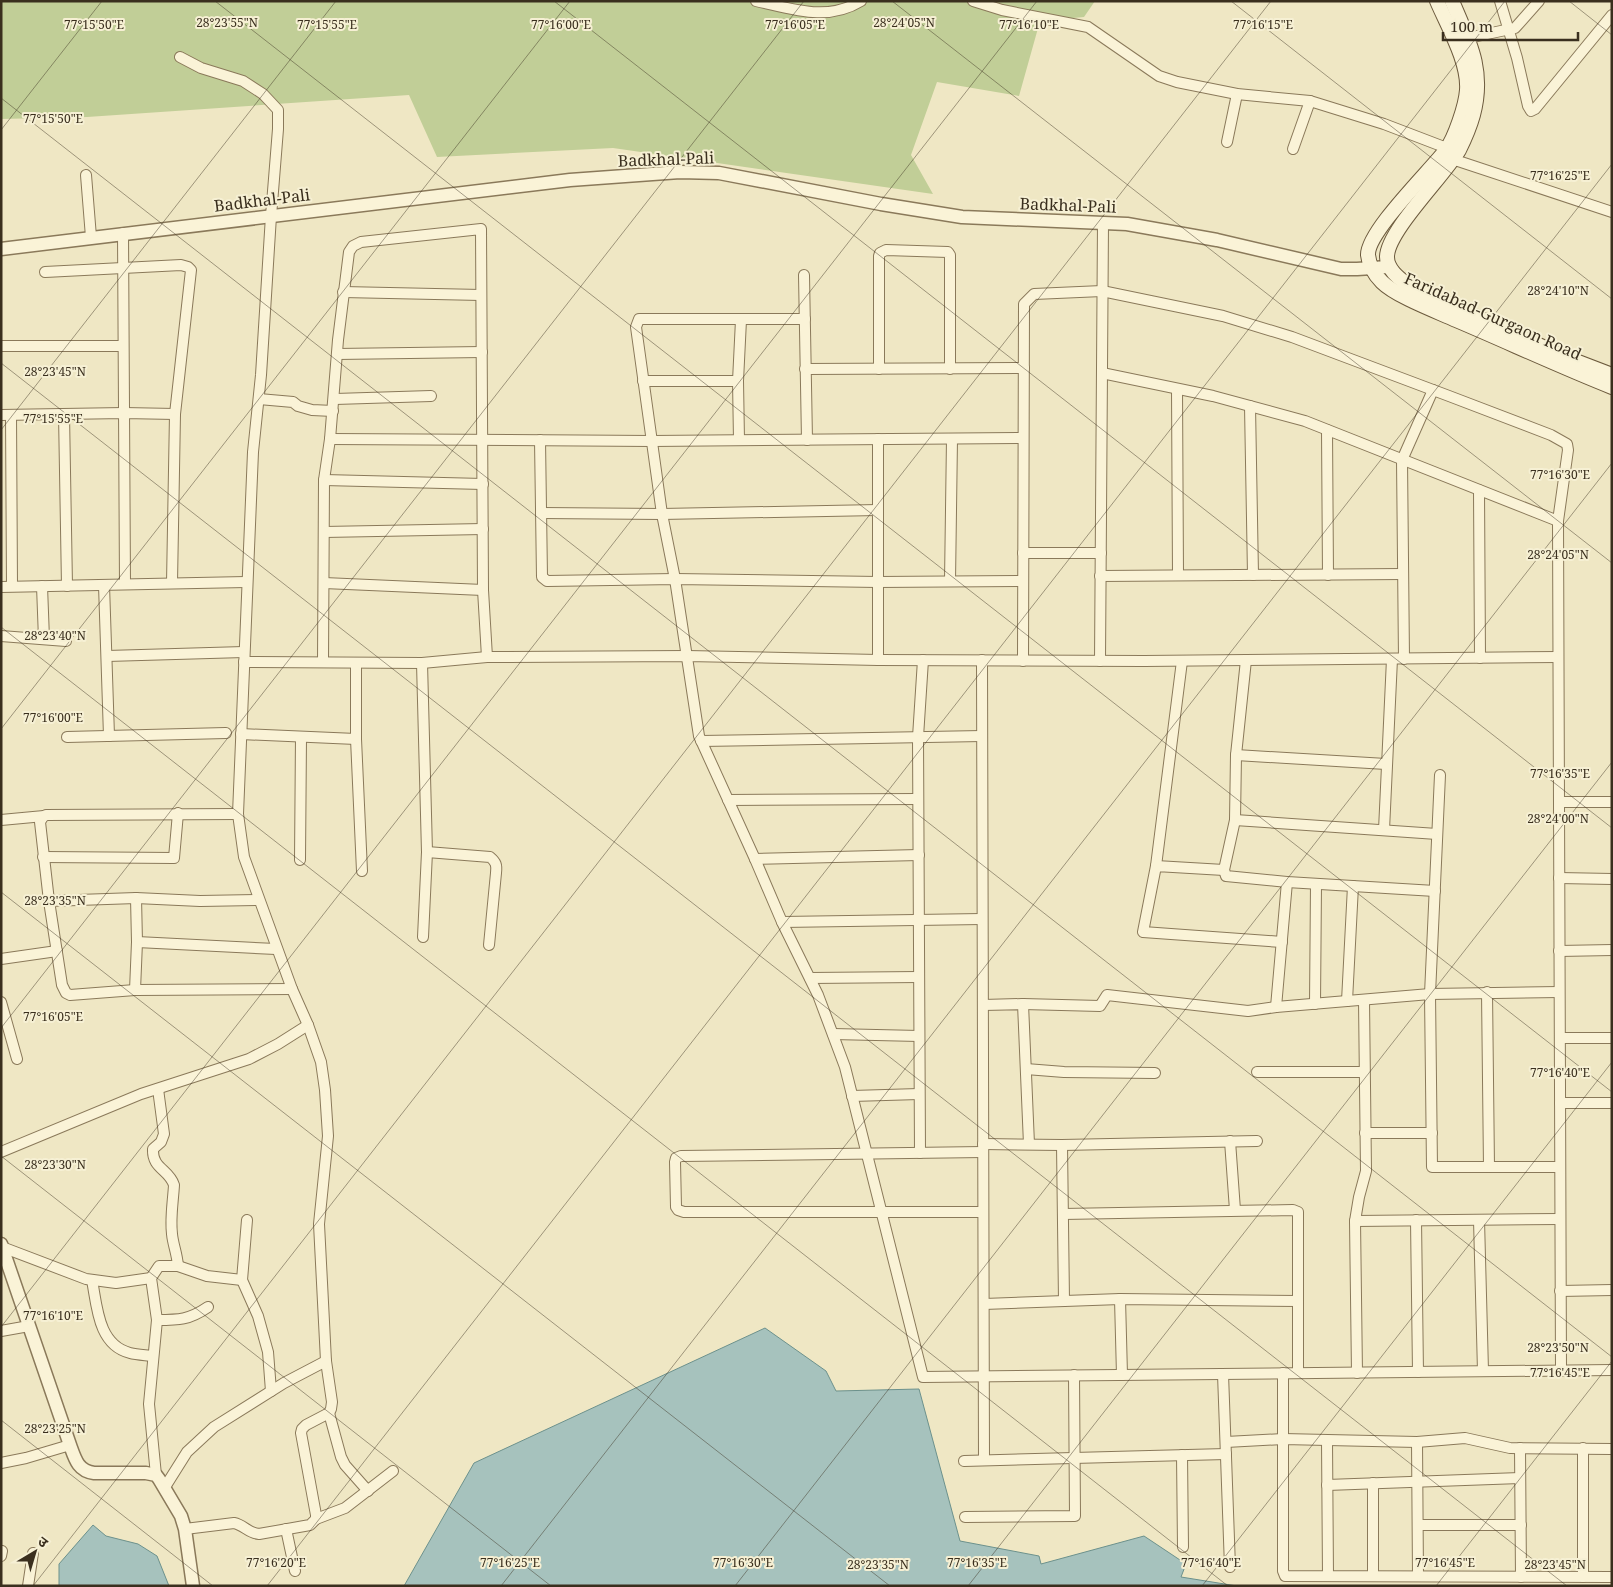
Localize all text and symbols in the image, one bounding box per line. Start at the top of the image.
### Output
scale bar [1443,10,1578,42]
text: 28°23'55"N [196,14,258,31]
text: 28°24'05"N [873,14,935,31]
text: 77°15'50"E [64,16,124,33]
text: 77°15'55"E [297,16,357,33]
text: 77°16'00"E [531,16,591,33]
text: 77°16'05"E [765,16,825,33]
text: 77°16'10"E [999,16,1059,33]
text: 77°16'15"E [1233,16,1293,33]
text: 100 m [1450,16,1493,36]
text: 77°15'50"E [23,110,83,127]
street label: Badkhal-Pali [617,146,715,172]
text: 77°16'25"E [1530,167,1590,184]
street label: Badkhal-Pali [213,183,311,217]
street label: Badkhal-Pali [1019,192,1117,218]
street label: Faridabad-Gurgaon Road [1401,267,1585,365]
text: 28°24'10"N [1527,282,1589,299]
text: 28°23'45"N [24,363,86,380]
text: 77°15'55"E [23,410,83,427]
text: 77°16'30"E [1530,466,1590,483]
text: 28°24'05"N [1527,546,1589,563]
text: 28°23'40"N [24,627,86,644]
text: 77°16'00"E [23,709,83,726]
text: 77°16'35"E [1530,765,1590,782]
text: 28°24'00"N [1527,810,1589,827]
text: 28°23'35"N [24,892,86,909]
text: 77°16'05"E [23,1008,83,1025]
text: 77°16'40"E [1530,1064,1590,1081]
text: 28°23'30"N [24,1156,86,1173]
text: 77°16'10"E [23,1307,83,1324]
text: 28°23'50"N [1527,1339,1589,1356]
text: 77°16'45"E [1530,1364,1590,1381]
text: 28°23'25"N [24,1420,86,1437]
north arrow [10,1527,60,1577]
text: उ [34,1531,53,1552]
text: 77°16'20"E [246,1554,306,1571]
text: 77°16'25"E [480,1554,540,1571]
text: 77°16'30"E [713,1554,773,1571]
text: 77°16'35"E [947,1554,1007,1571]
text: 77°16'40"E [1181,1554,1241,1571]
text: 77°16'45"E [1415,1554,1475,1571]
text: 28°23'35"N [847,1556,909,1573]
text: 28°23'45"N [1524,1556,1586,1573]

